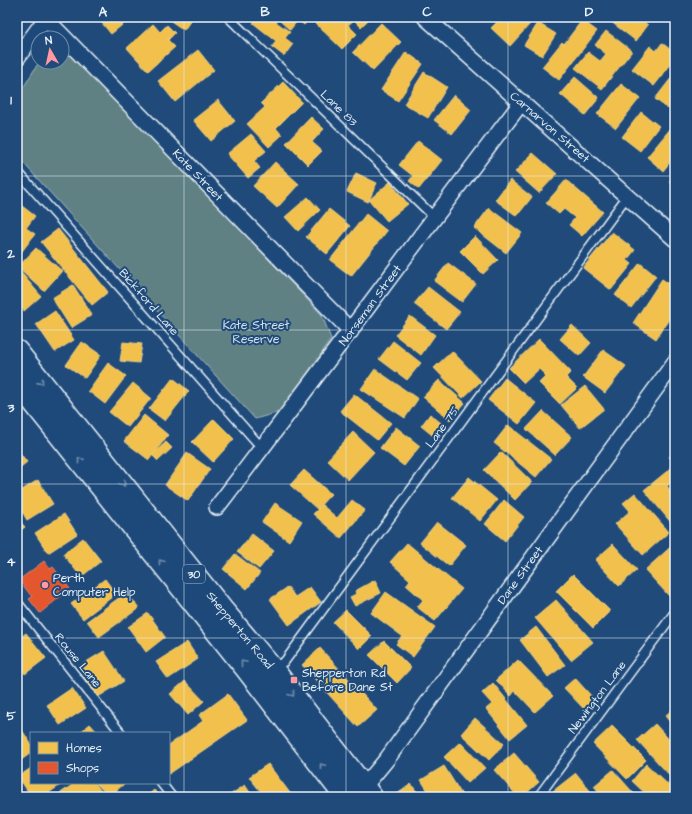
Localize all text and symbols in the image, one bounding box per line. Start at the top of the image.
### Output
text: A [99,3,108,21]
text: B [260,3,270,21]
text: C [422,3,432,21]
text: D [585,3,594,21]
north arrow [30,30,70,70]
text: N [44,33,53,49]
street label: Lane 83 [316,86,361,130]
street label: Carnarvon Street [506,88,593,167]
text: 1 [10,91,12,109]
street label: Kate Street [168,146,227,205]
text: 2 [6,245,15,263]
street label: Norseman Street [335,261,406,349]
street label: Bickford Lane [115,265,183,340]
park label: Kate Street Reserve [223,317,289,348]
one-way arrow [37,378,44,385]
text: 3 [7,399,15,417]
street label: Lane 75 [422,403,464,452]
one-way arrow [78,458,85,465]
one-way arrow [118,479,125,486]
street label: Dane Street [493,543,547,608]
text: 4 [7,553,16,571]
one-way arrow [159,559,166,566]
road number: 30 [183,565,205,583]
place label: Perth Computer Help [53,570,136,601]
marker: Perth Computer Help [40,580,50,590]
street label: Shepperton Road [202,588,277,673]
street label: Rouse Lane [50,629,105,692]
street label: Newington Lane [564,657,631,738]
one-way arrow [240,661,247,668]
place label: Shepperton Rd Before Dane St [302,665,393,696]
marker: Shepperton Rd Before Dane St [289,675,299,685]
one-way arrow [287,690,294,697]
text: 5 [6,707,16,725]
legend [30,732,170,784]
text: Homes [66,740,102,757]
text: Shops [66,760,99,777]
one-way arrow [320,764,327,771]

